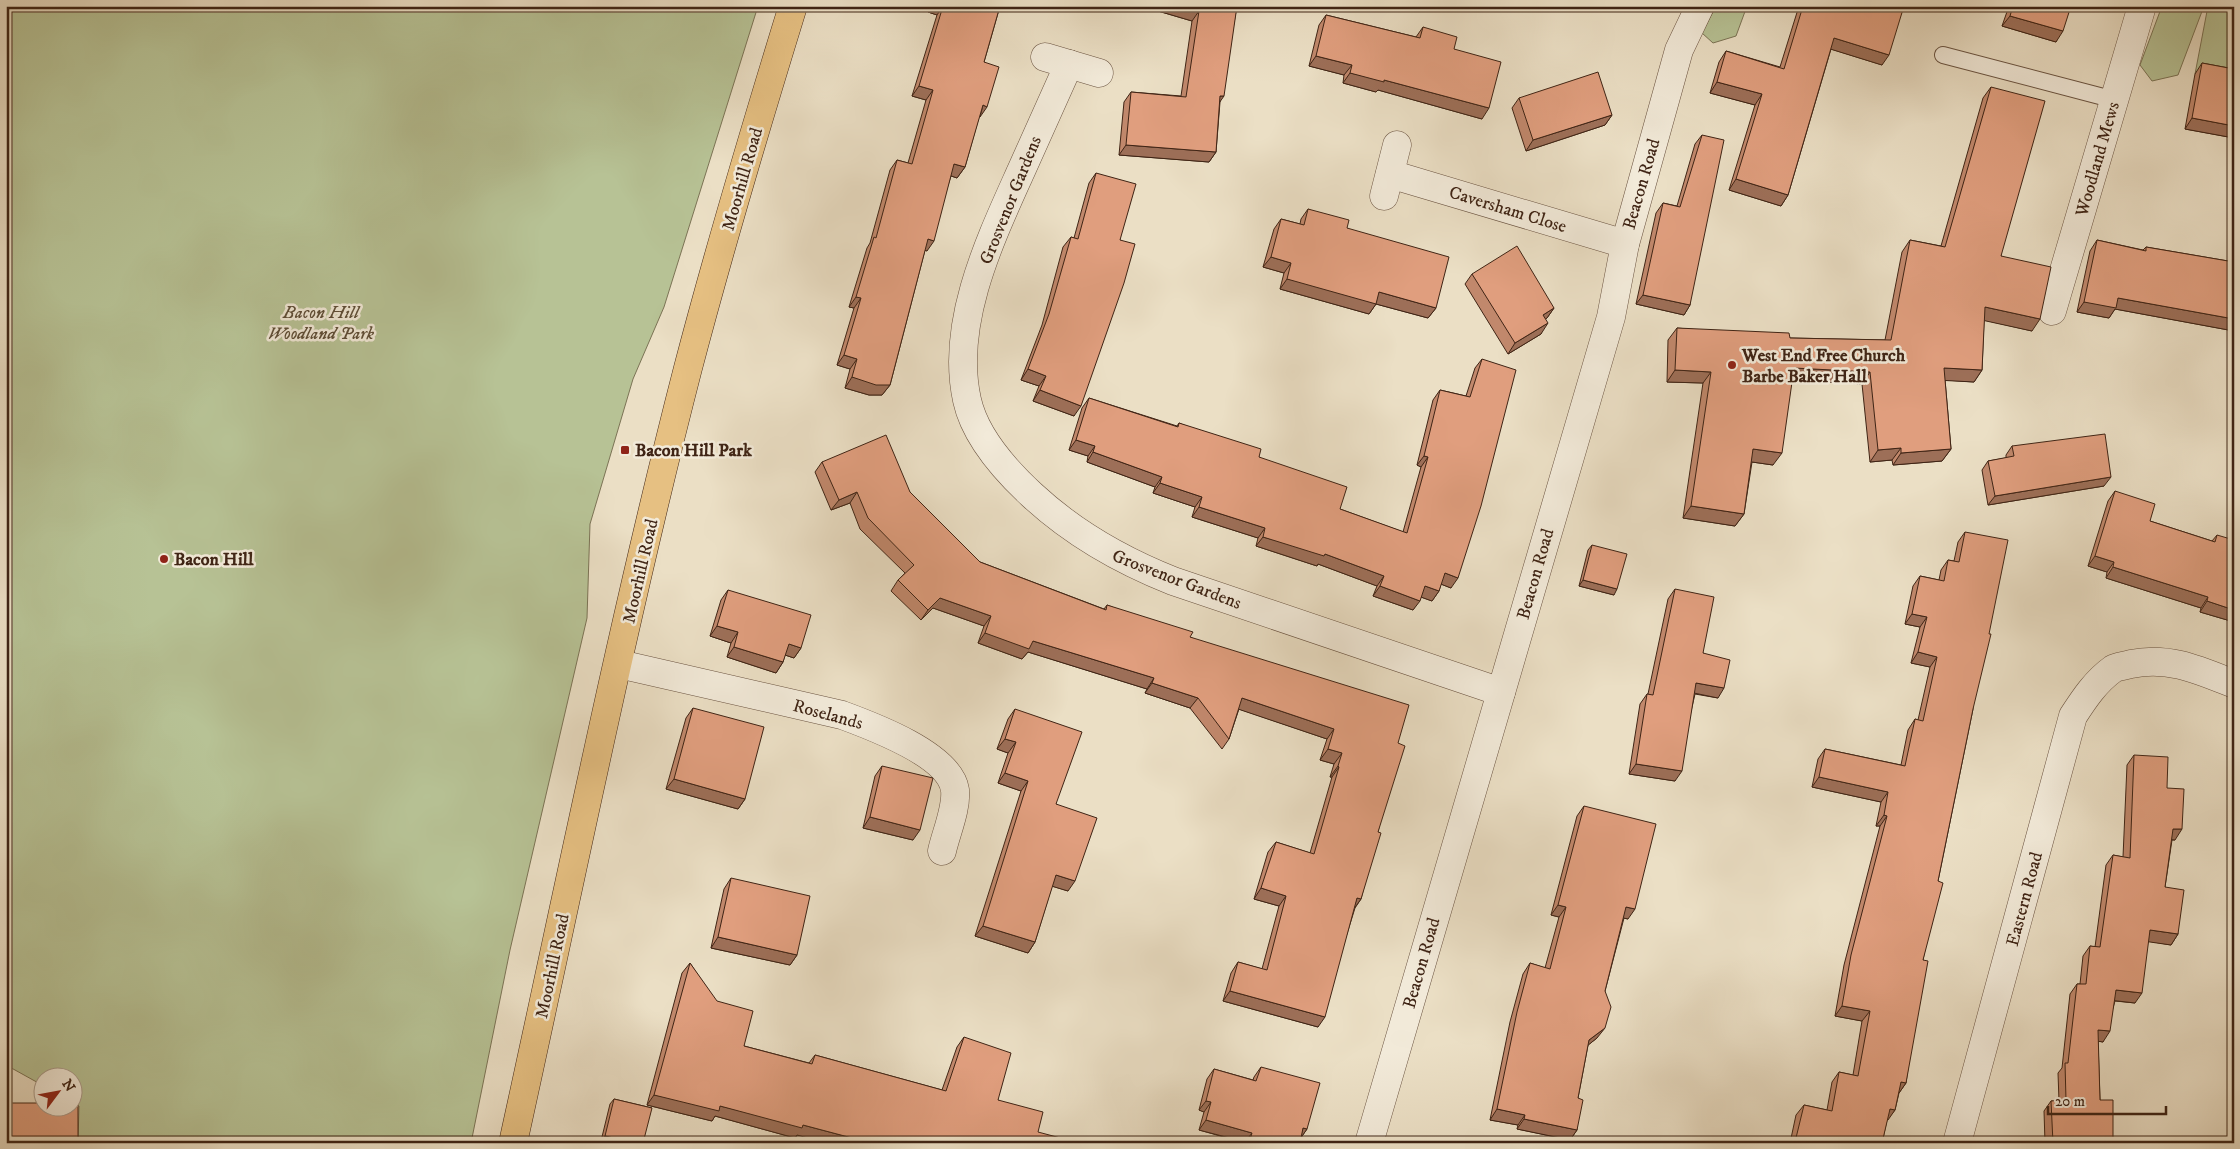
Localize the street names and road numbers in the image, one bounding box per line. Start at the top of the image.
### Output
street label: Woodland Mews [2071,99,2125,220]
street label: Moorhill Road [718,125,768,233]
street label: Grosvenor Gardens [975,133,1047,268]
street label: Beacon Road [1618,136,1665,232]
street label: Caversham Close [1446,182,1569,238]
street label: Moorhill Road [618,517,664,625]
street label: Beacon Road [1512,526,1559,622]
street label: Grosvenor Gardens [1109,545,1244,615]
street label: Roselands [790,695,865,735]
street label: Eastern Road [2002,850,2048,949]
street label: Moorhill Road [531,912,575,1020]
street label: Beacon Road [1398,915,1445,1011]

